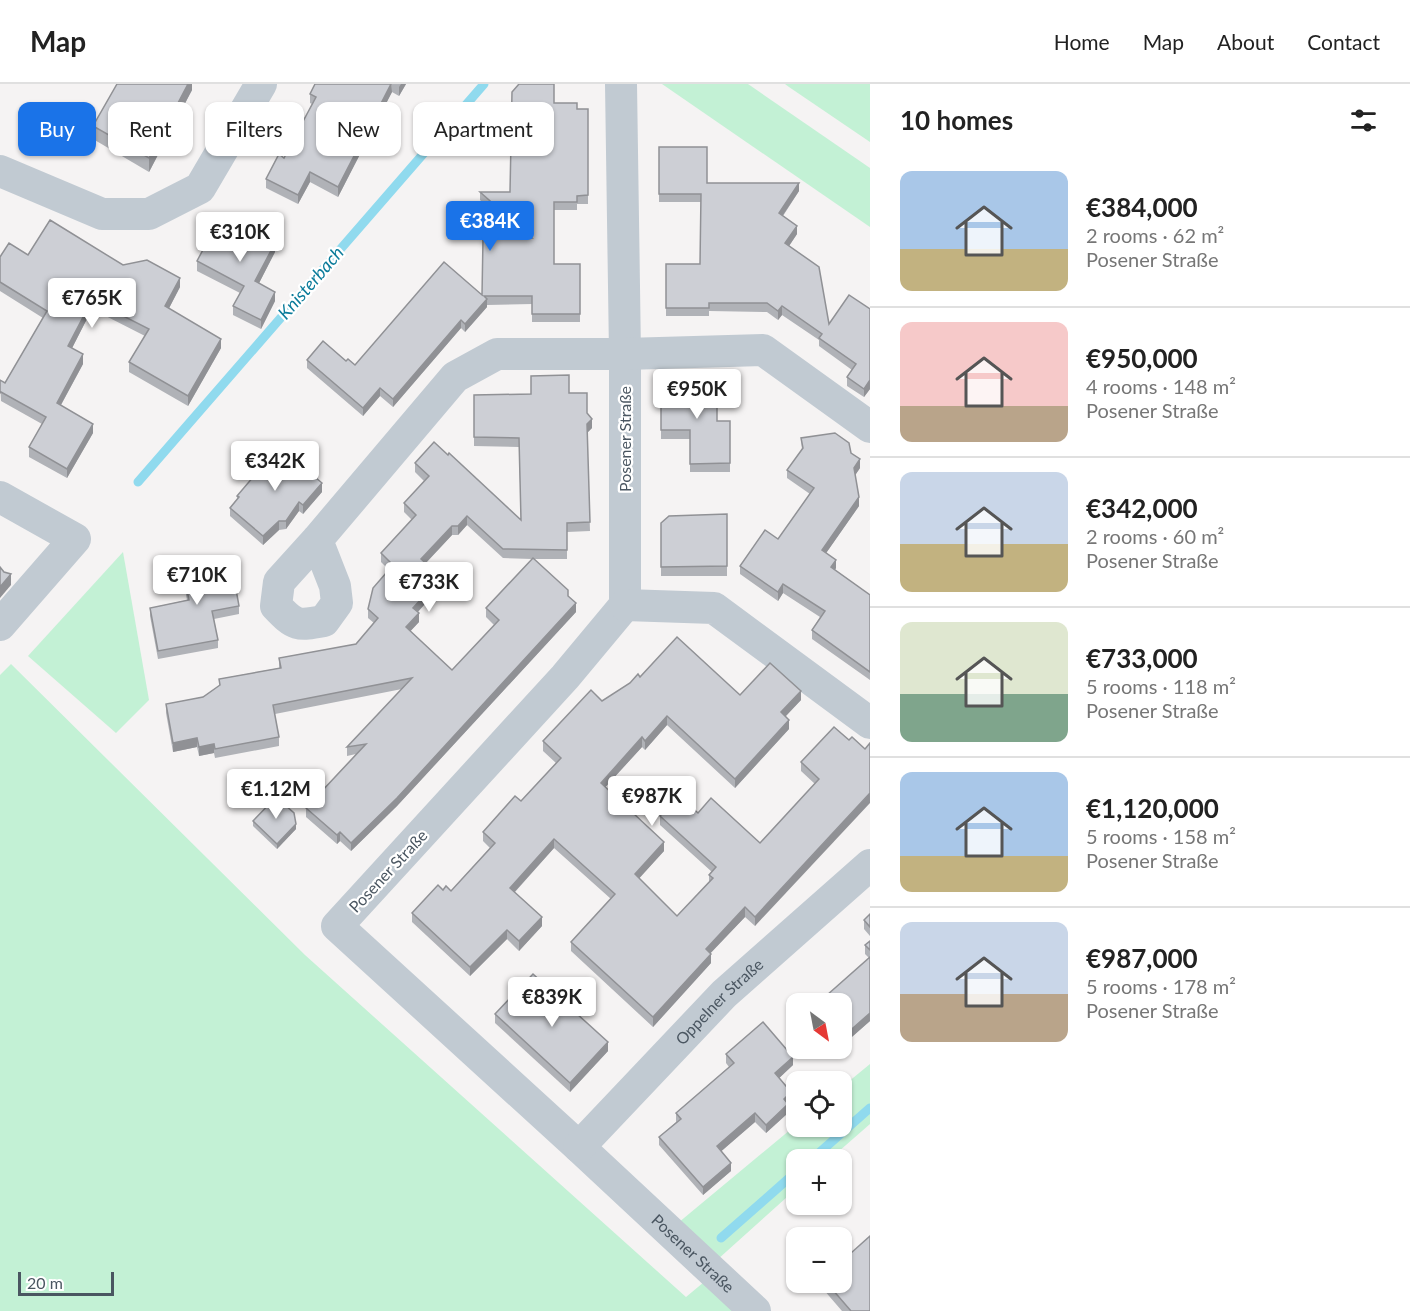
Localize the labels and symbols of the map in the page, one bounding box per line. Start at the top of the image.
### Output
pin: €384K [448,201,532,252]
pin: €310K [198,212,282,263]
water label: Knisterbach [273,241,348,323]
pin: €765K [50,278,134,329]
pin: €950K [655,369,739,420]
street label: Posener Straße [615,386,634,492]
pin: €342K [233,441,317,492]
pin: €710K [155,555,239,606]
pin: €733K [387,562,471,613]
pin: €1.12M [227,769,325,820]
pin: €987K [610,776,694,827]
street label: Posener Straße [345,825,431,916]
street label: Oppelner Straße [671,954,767,1048]
pin: €839K [510,977,594,1028]
north arrow [786,993,852,1059]
street label: Posener Straße [648,1210,739,1296]
scale bar [18,1269,114,1296]

